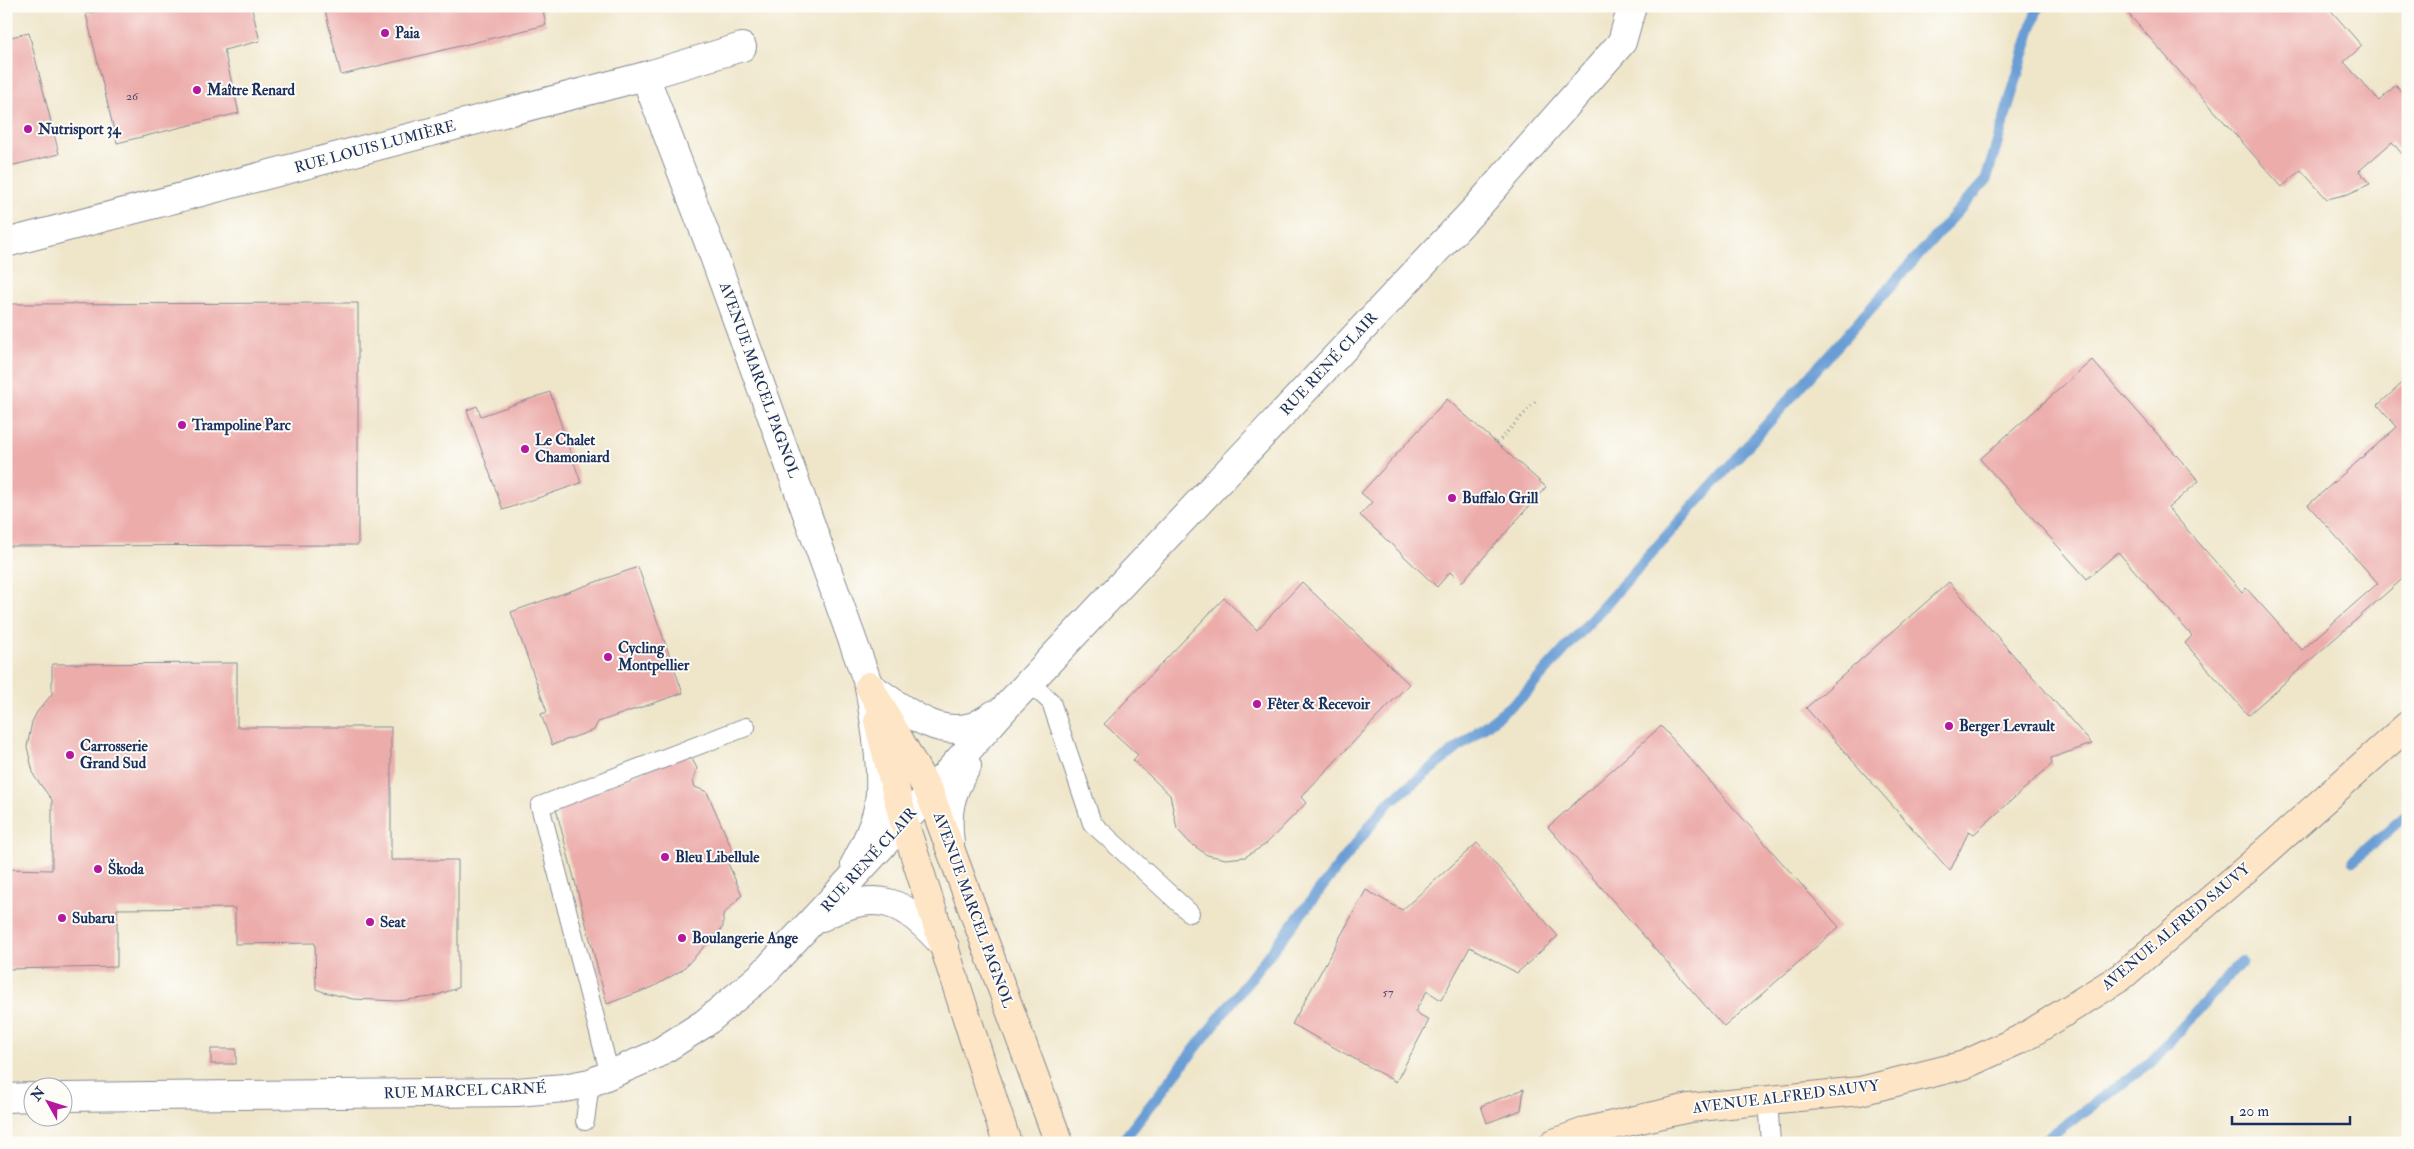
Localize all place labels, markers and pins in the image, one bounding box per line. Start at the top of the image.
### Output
place label: Paia [395,24,421,43]
marker: Paia [379,27,391,39]
place label: Maître Renard [206,81,296,100]
marker: Maître Renard [191,84,203,96]
place label: Nutrisport 34 [37,120,121,140]
marker: Nutrisport 34 [22,123,34,135]
place label: Trampoline Parc [191,416,292,436]
marker: Trampoline Parc [176,419,188,431]
place label: Le Chalet Chamoniard [535,431,610,467]
marker: Le Chalet Chamoniard [519,443,531,455]
place label: Buffalo Grill [1462,489,1539,508]
marker: Buffalo Grill [1446,492,1458,504]
place label: Cycling Montpellier [617,639,690,676]
marker: Cycling Montpellier [602,651,614,663]
place label: Fêter & Recevoir [1267,695,1371,714]
marker: Fêter & Recevoir [1251,698,1263,710]
place label: Berger Levrault [1959,717,2055,737]
marker: Berger Levrault [1943,720,1955,732]
place label: Carrosserie Grand Sud [80,737,149,773]
marker: Carrosserie Grand Sud [64,749,76,761]
place label: Bleu Libellule [675,848,760,867]
marker: Bleu Libellule [659,851,671,863]
place label: Škoda [108,858,145,879]
marker: Škoda [92,863,104,875]
place label: Subaru [72,909,115,928]
marker: Subaru [56,912,68,924]
place label: Seat [380,913,406,932]
marker: Seat [364,916,376,928]
place label: Boulangerie Ange [692,929,799,949]
marker: Boulangerie Ange [676,932,688,944]

